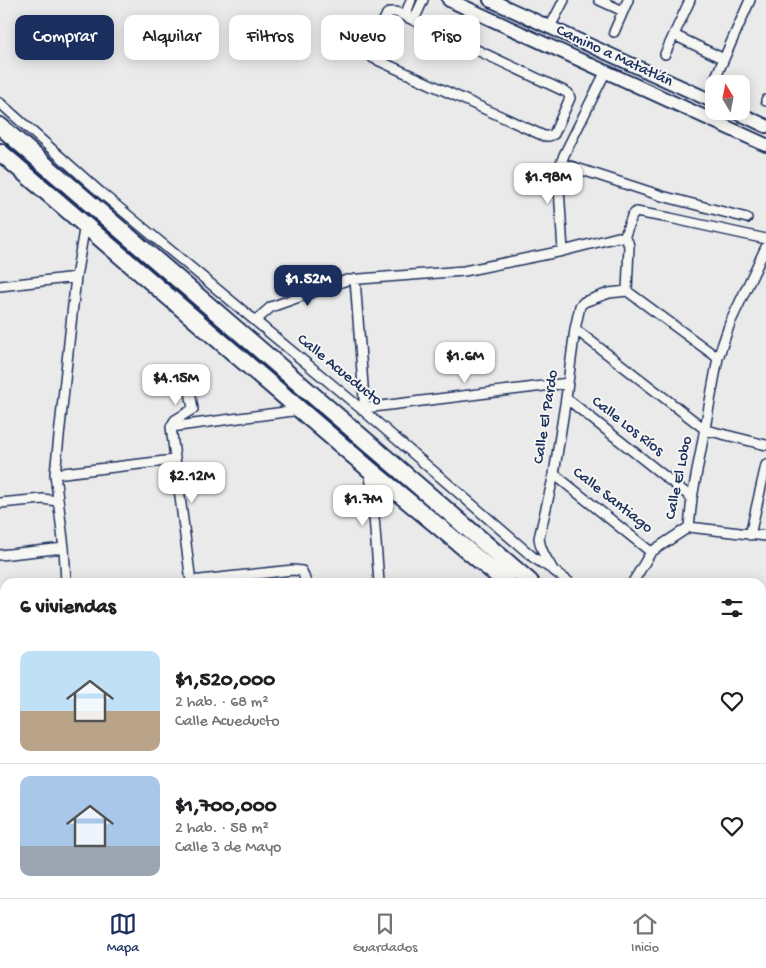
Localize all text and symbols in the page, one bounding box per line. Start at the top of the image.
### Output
chip: Comprar [15,15,114,60]
chip: Alquilar [124,15,219,60]
chip: Filtros [229,15,311,60]
chip: Nuevo [321,15,404,60]
chip: Piso [414,15,480,60]
street label: Camino a Matatlán [553,22,676,93]
north arrow [705,75,750,120]
map controls [705,75,750,120]
pin: $1.98M [507,162,589,205]
text: $1.98M [525,169,571,188]
pin: $1.52M [267,264,349,307]
text: $1.52M [285,271,331,290]
street label: Calle Acueducto [292,331,386,411]
pin: $1.6M [430,342,500,384]
text: $1.6M [446,348,484,367]
pin: $4.15M [135,364,217,406]
street label: Calle El Pardo [530,369,564,465]
text: $4.15M [153,370,199,389]
street label: Calle Los Ríos [587,393,668,462]
street label: Calle El Lobo [662,435,698,521]
pin: $2.12M [151,462,233,504]
street label: Calle Santiago [568,464,656,538]
text: $2.12M [169,468,215,487]
pin: $1.7M [328,484,398,527]
text: $1.7M [344,491,382,510]
icon: filters [718,594,746,622]
text: 6 viviendas [20,596,116,621]
text: $1,520,000 [175,669,275,694]
icon: home [60,671,120,731]
icon: heart [718,687,746,715]
text: 2 hab. · 68 m² [175,694,269,713]
text: Calle Acueducto [175,713,279,732]
text: $1,700,000 [175,795,277,820]
icon: home [60,796,120,856]
icon: heart [718,812,746,840]
text: 2 hab. · 58 m² [175,820,269,839]
text: Calle 3 de Mayo [175,839,281,858]
tab: Mapa [107,910,139,957]
tab: Guardados [353,910,417,957]
tab: Inicio [631,910,659,957]

